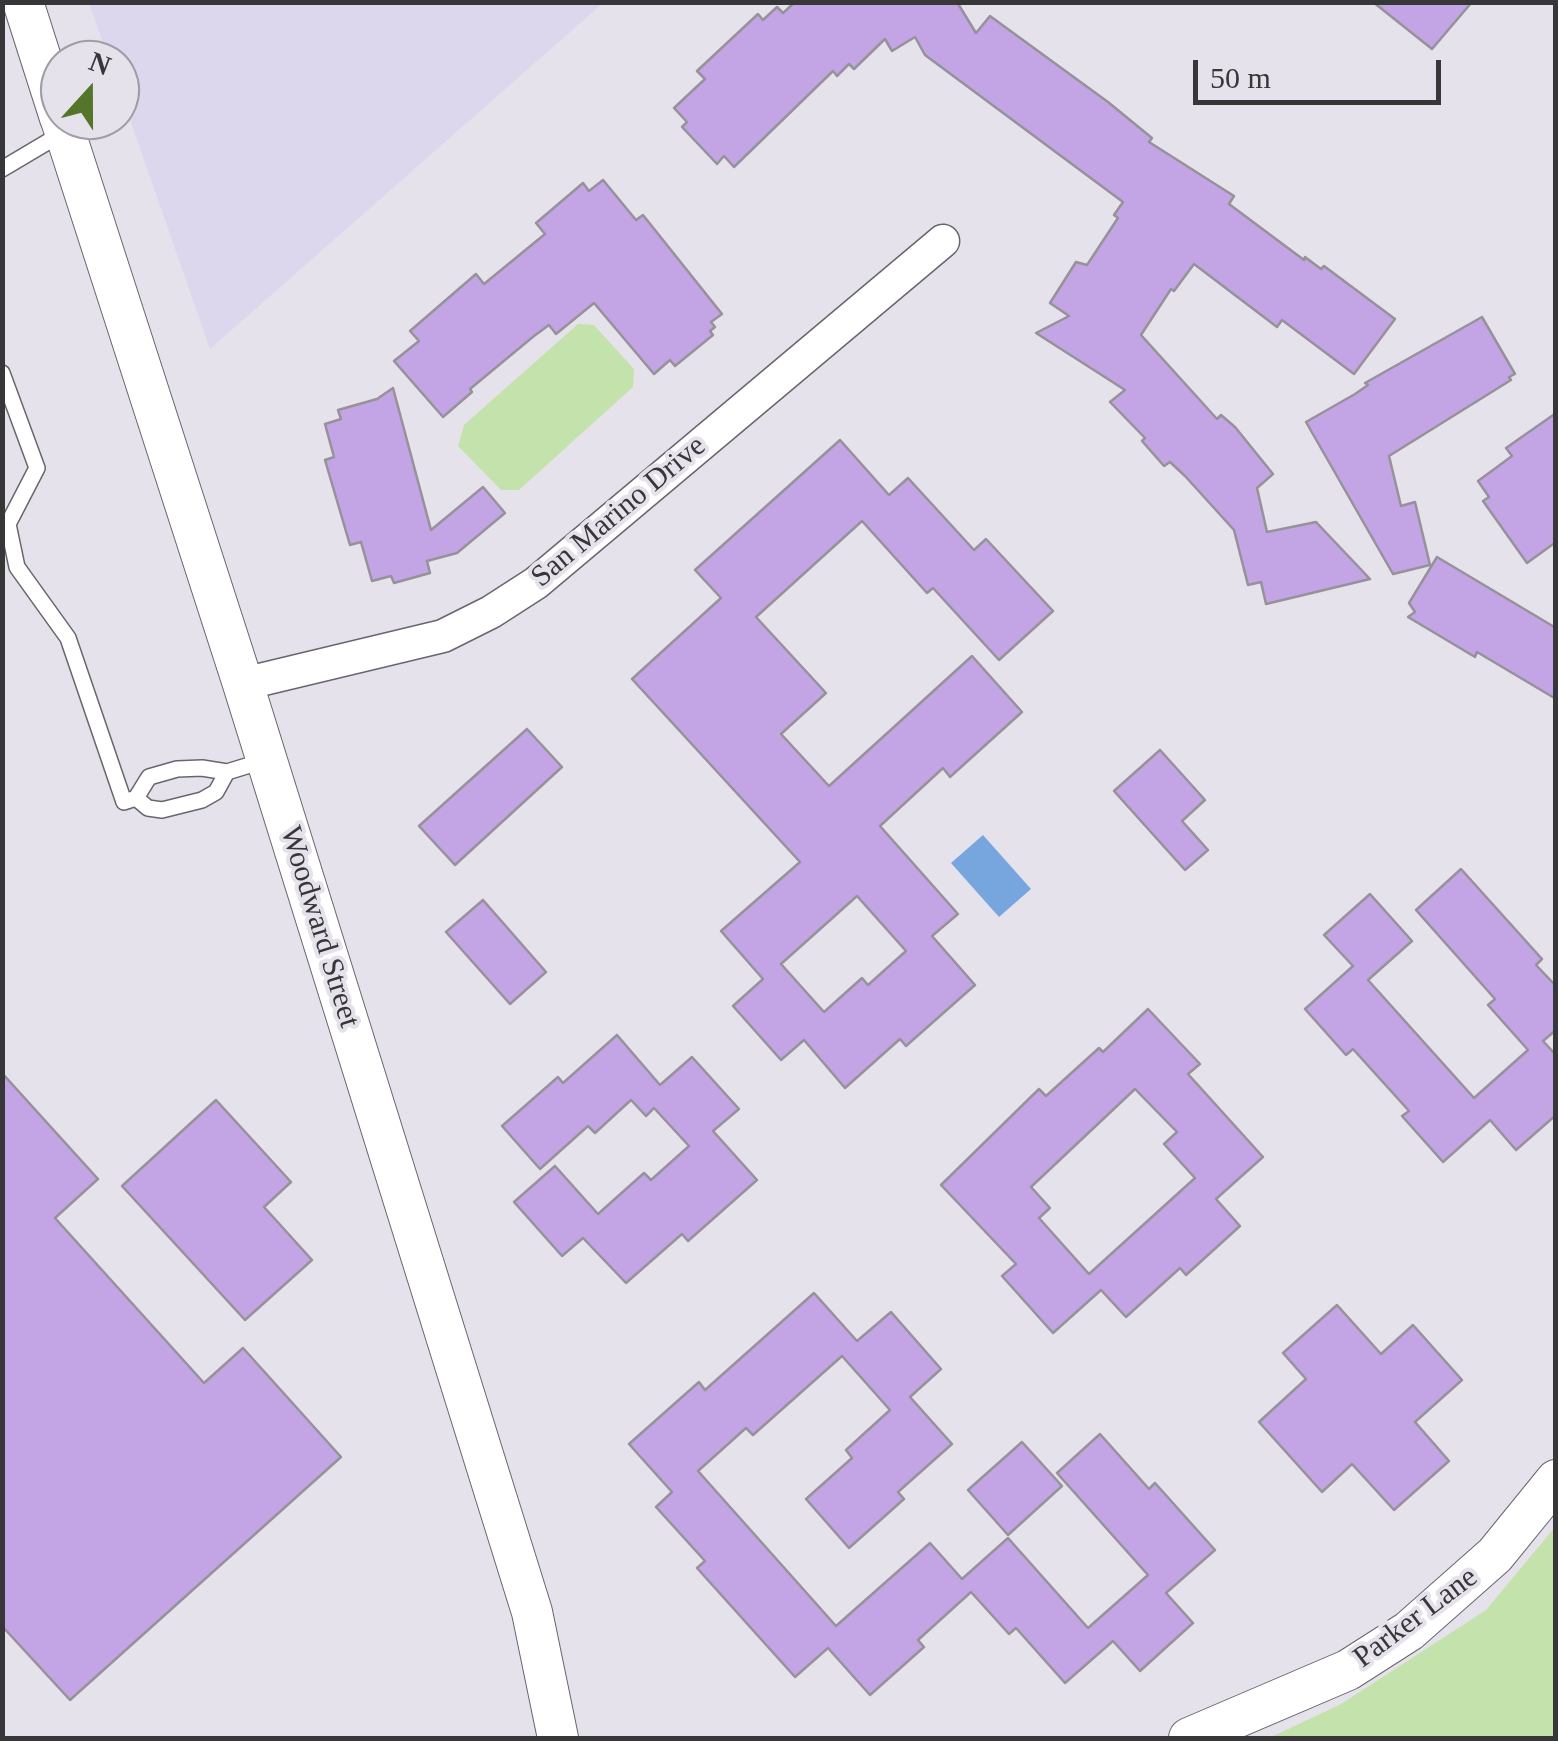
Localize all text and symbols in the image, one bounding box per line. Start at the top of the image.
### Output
north arrow [40,40,140,140]
scale bar [1198,40,1446,102]
text: N [85,45,115,81]
text: 50 m [1210,61,1271,94]
street label: San Marino Drive [524,429,714,595]
street label: Woodward Street [271,822,367,1032]
street label: Parker Lane [1347,1560,1485,1676]

